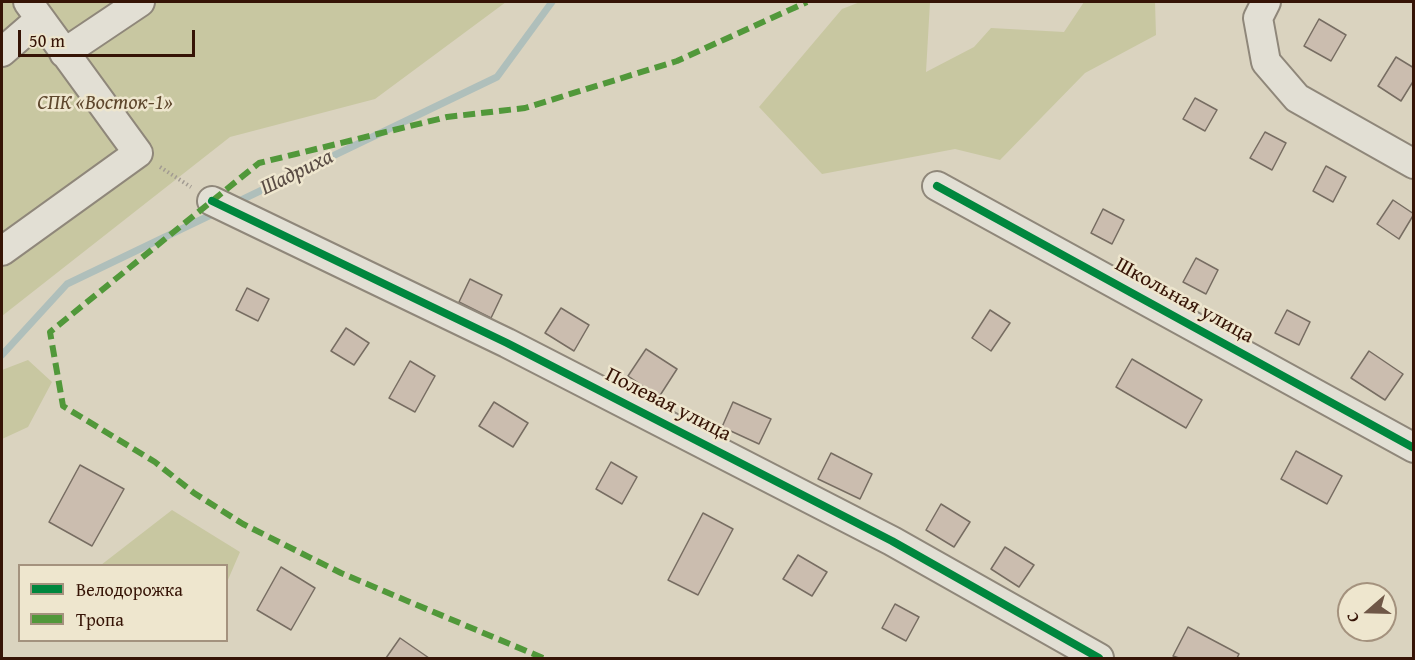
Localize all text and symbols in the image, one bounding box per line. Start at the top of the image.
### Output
scale bar [21,18,198,56]
text: 50 m [29,27,65,54]
park label: СПК «Восток-1» [37,91,173,117]
water label: Шадриха [256,144,338,202]
street label: Школьная улица [1110,252,1258,350]
street label: Полевая улица [601,362,735,448]
legend [18,564,228,642]
text: Велодорожка [76,576,183,603]
north arrow [1337,582,1397,642]
text: Тропа [76,606,124,633]
text: С [1339,609,1365,626]

